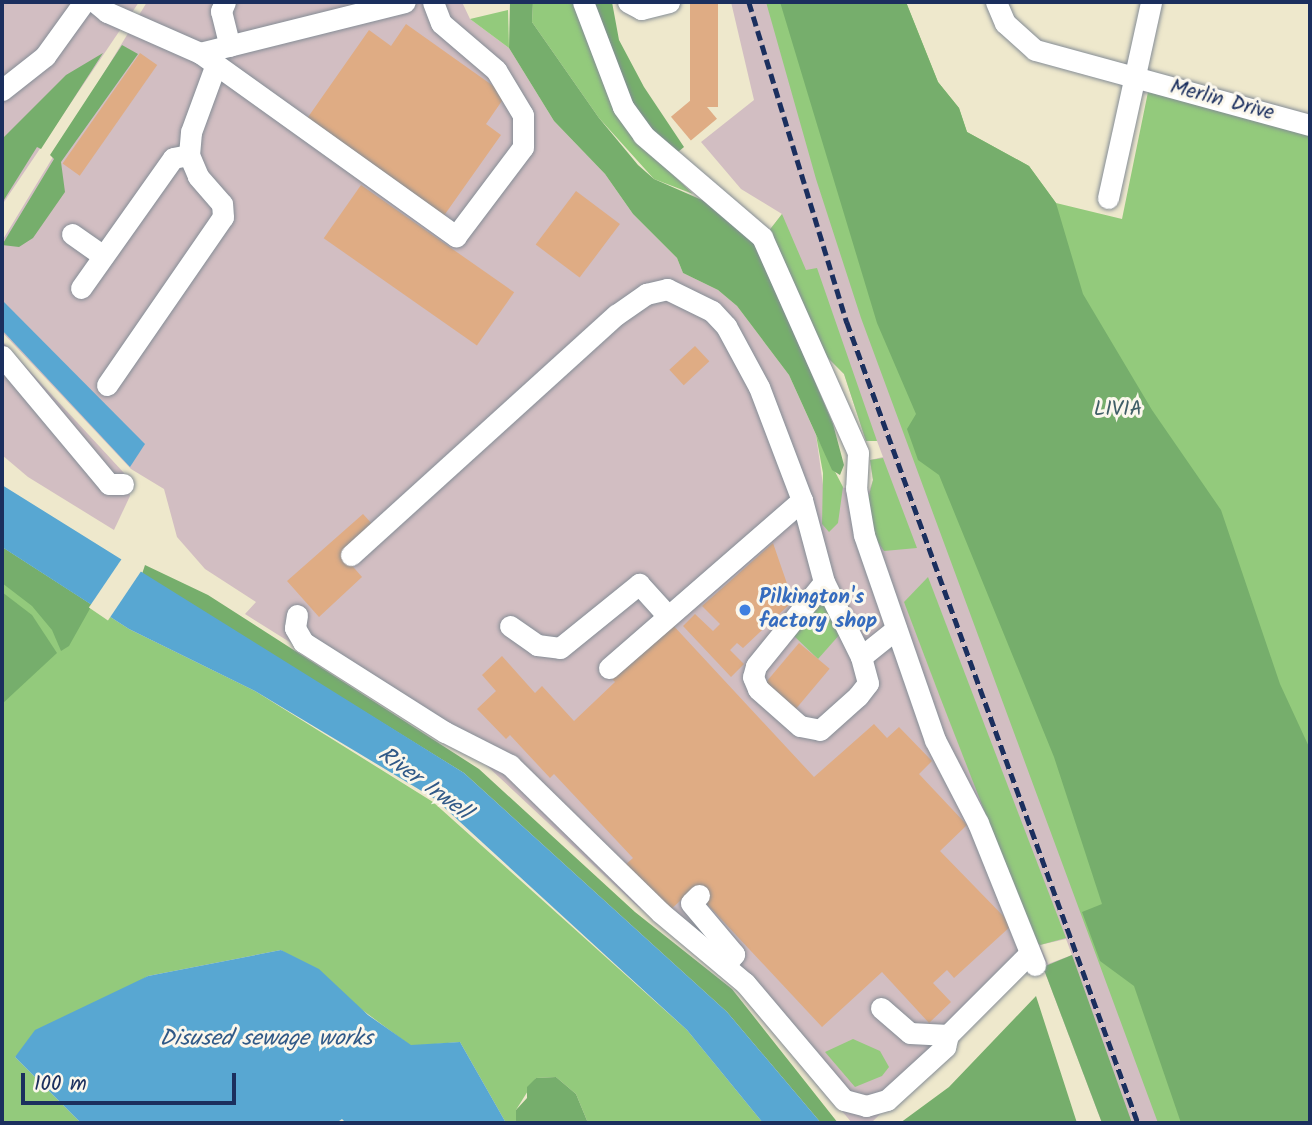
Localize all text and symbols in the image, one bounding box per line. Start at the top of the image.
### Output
street label: Merlin Drive [1167,75,1277,127]
park label: LIVIA [1094,397,1142,423]
place label: Pilkington's factory shop [759,585,877,635]
marker: Pilkington's factory shop [737,602,753,618]
water label: River Irwell [372,741,476,827]
water label: Disused sewage works [159,1025,373,1053]
scale bar [24,1058,240,1102]
text: 100 m [34,1068,87,1101]

